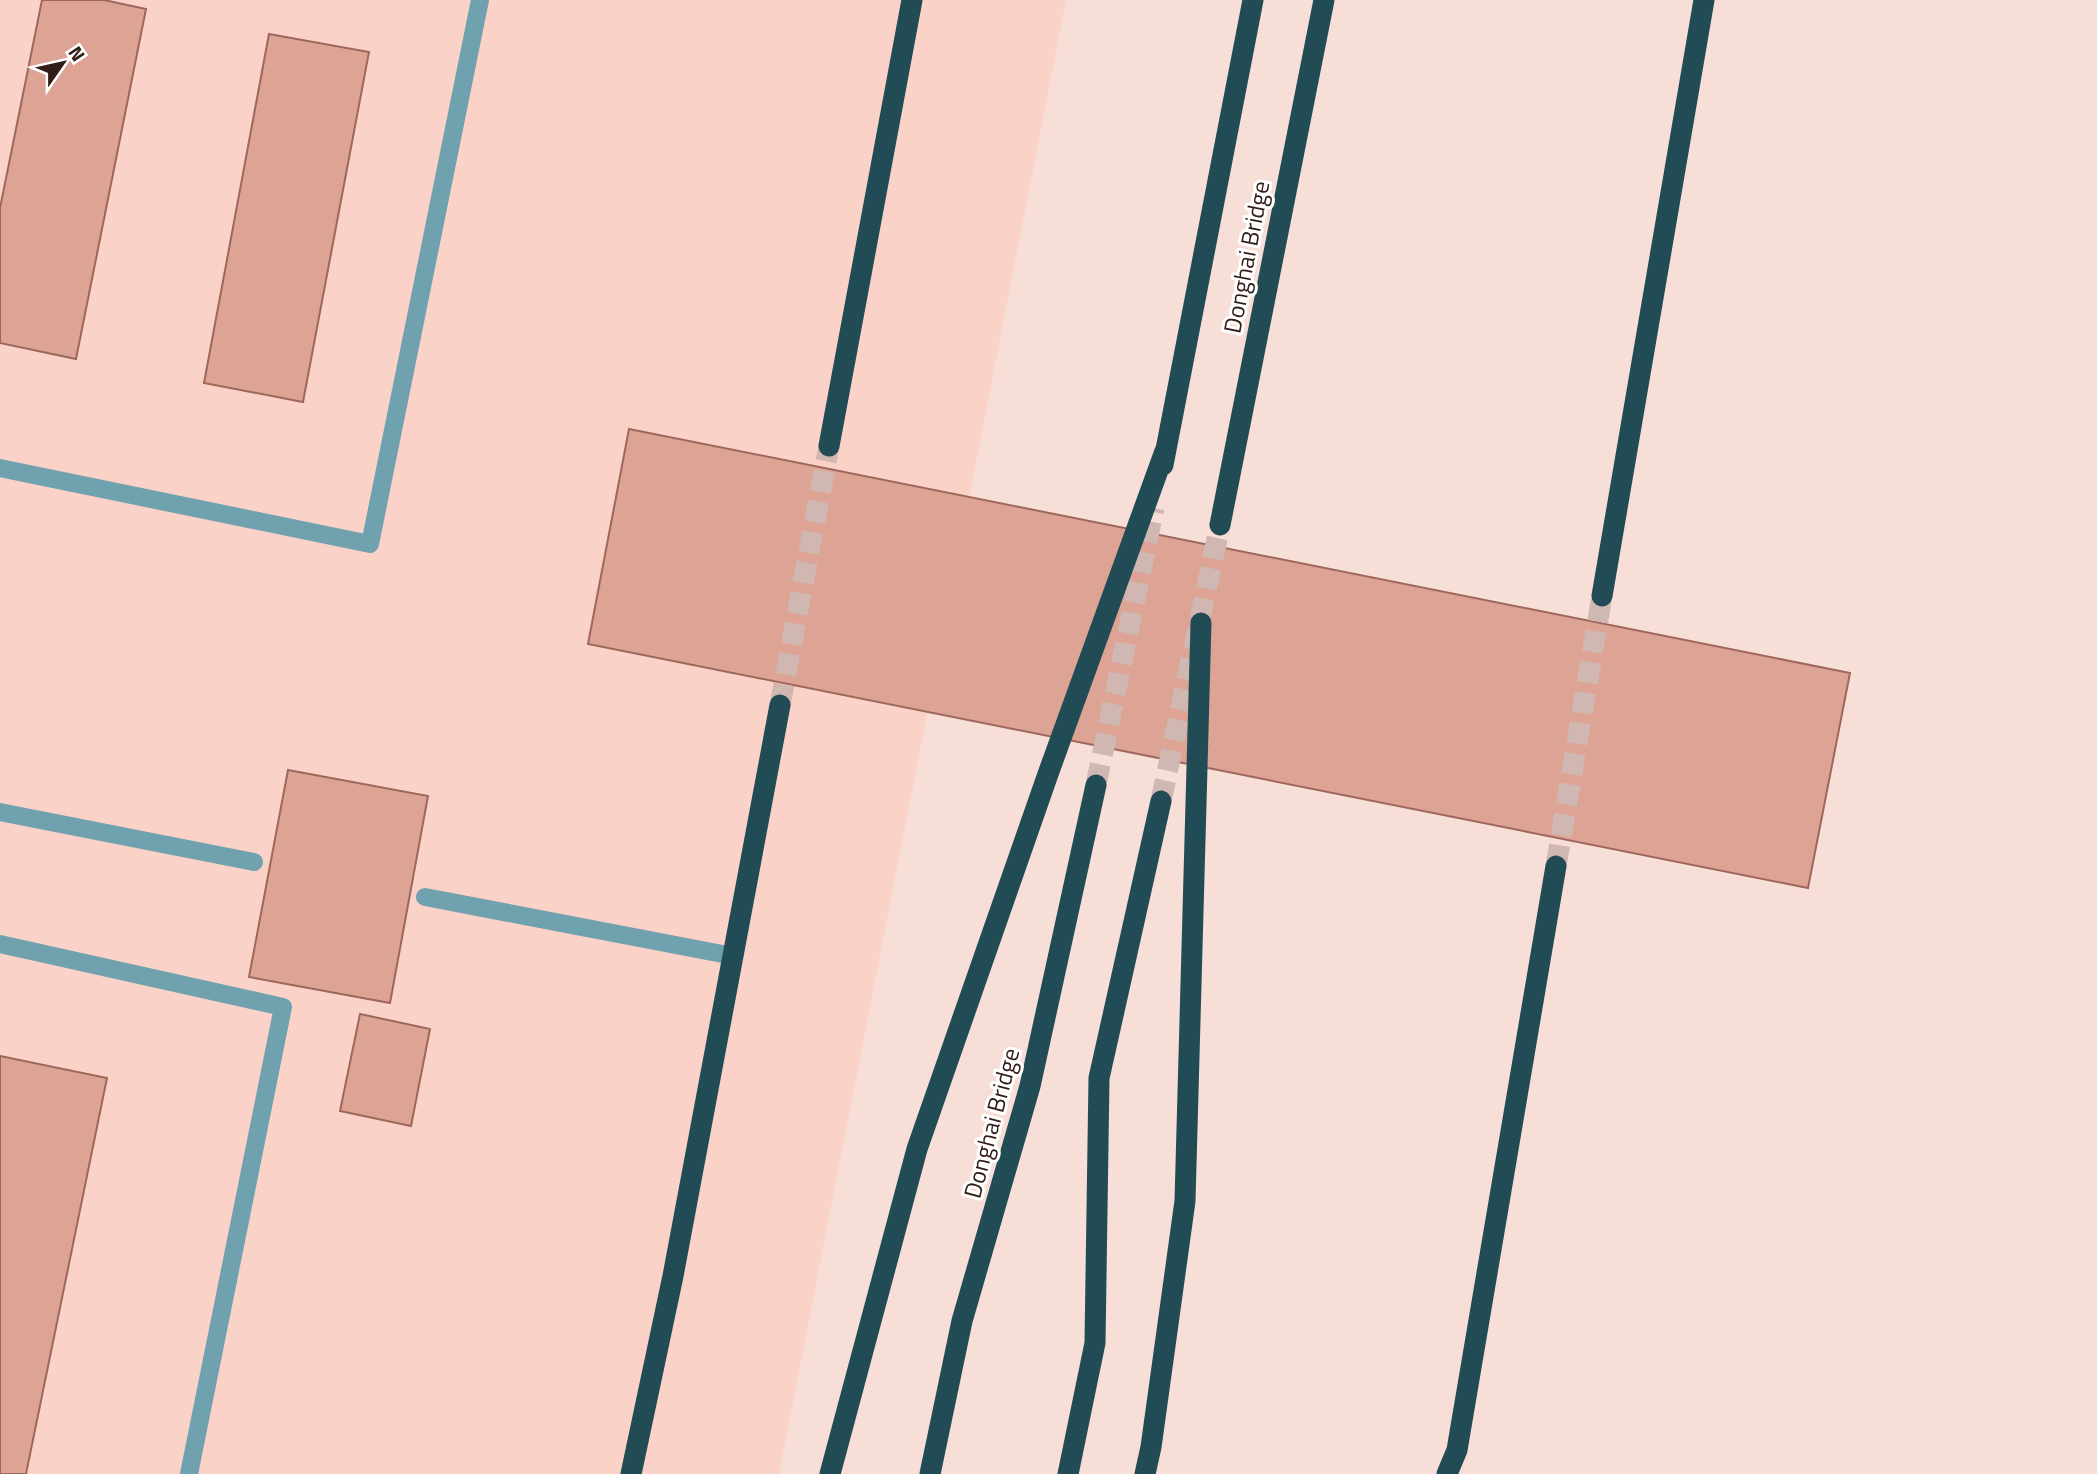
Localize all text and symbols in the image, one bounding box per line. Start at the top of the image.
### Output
north arrow [28,28,98,98]
text: N [62,40,93,67]
street label: Donghai Bridge [1214,178,1278,336]
street label: Donghai Bridge [954,1044,1028,1202]

